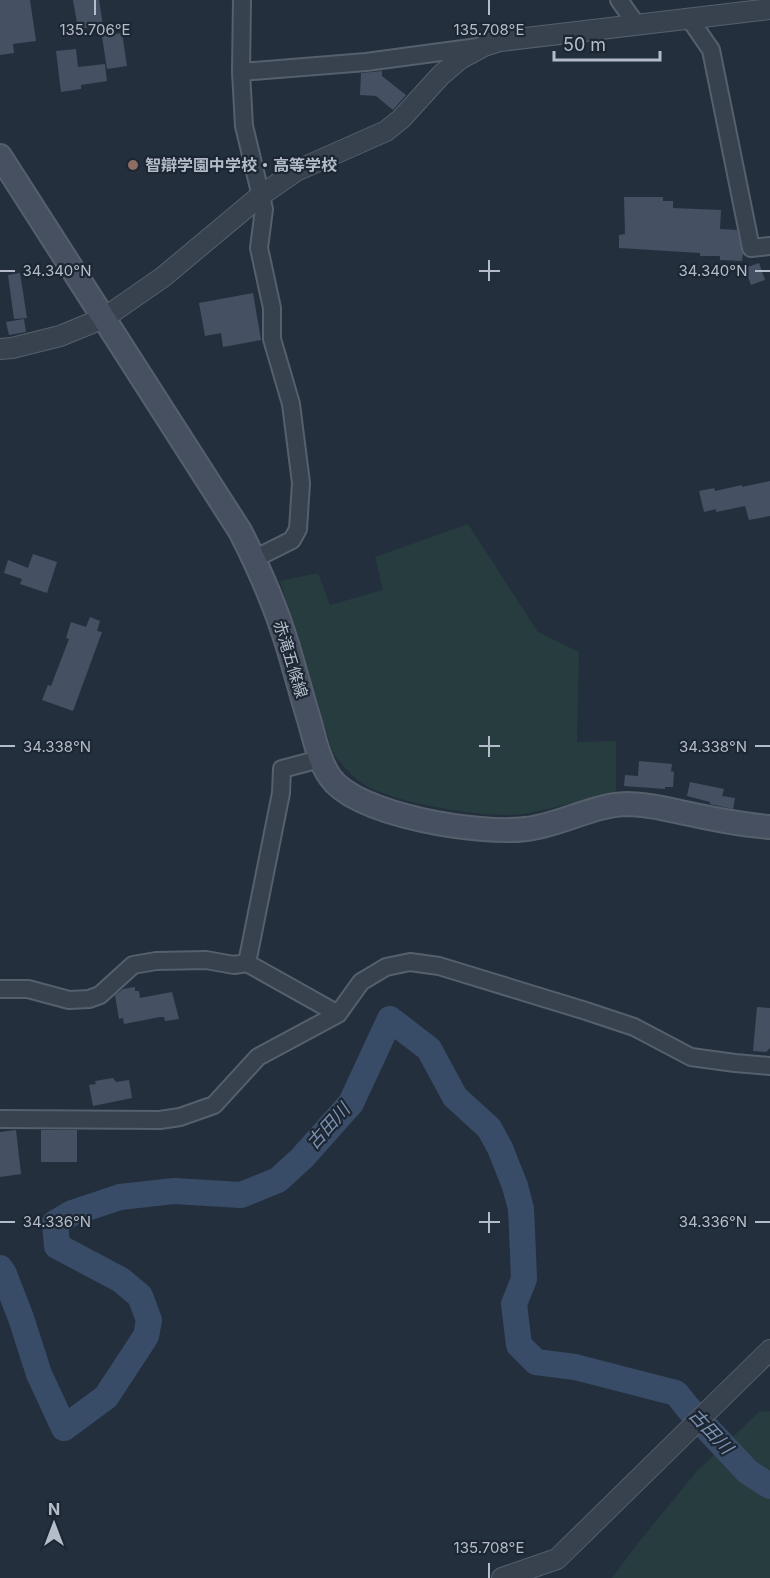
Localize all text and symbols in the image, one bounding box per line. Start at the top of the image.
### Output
text: 135.706°E [59,20,131,39]
text: 135.708°E [454,20,524,39]
scale bar [554,24,660,62]
text: 50 m [563,34,606,55]
place label: 智辯学園中学校・高等学校 [145,155,337,175]
marker: 智辯学園中学校・高等学校 [126,158,140,172]
text: 34.340°N [23,261,91,280]
text: 34.340°N [679,261,747,280]
street label: 赤滝五條線 [270,618,312,700]
text: 34.338°N [23,737,91,756]
text: 34.338°N [679,737,747,756]
water label: 古田川 [302,1097,355,1153]
text: 34.336°N [23,1212,91,1231]
text: 34.336°N [679,1212,747,1231]
water label: 古田川 [685,1404,738,1459]
north arrow [24,1494,84,1554]
text: N [48,1499,60,1519]
text: 135.708°E [454,1538,524,1557]

